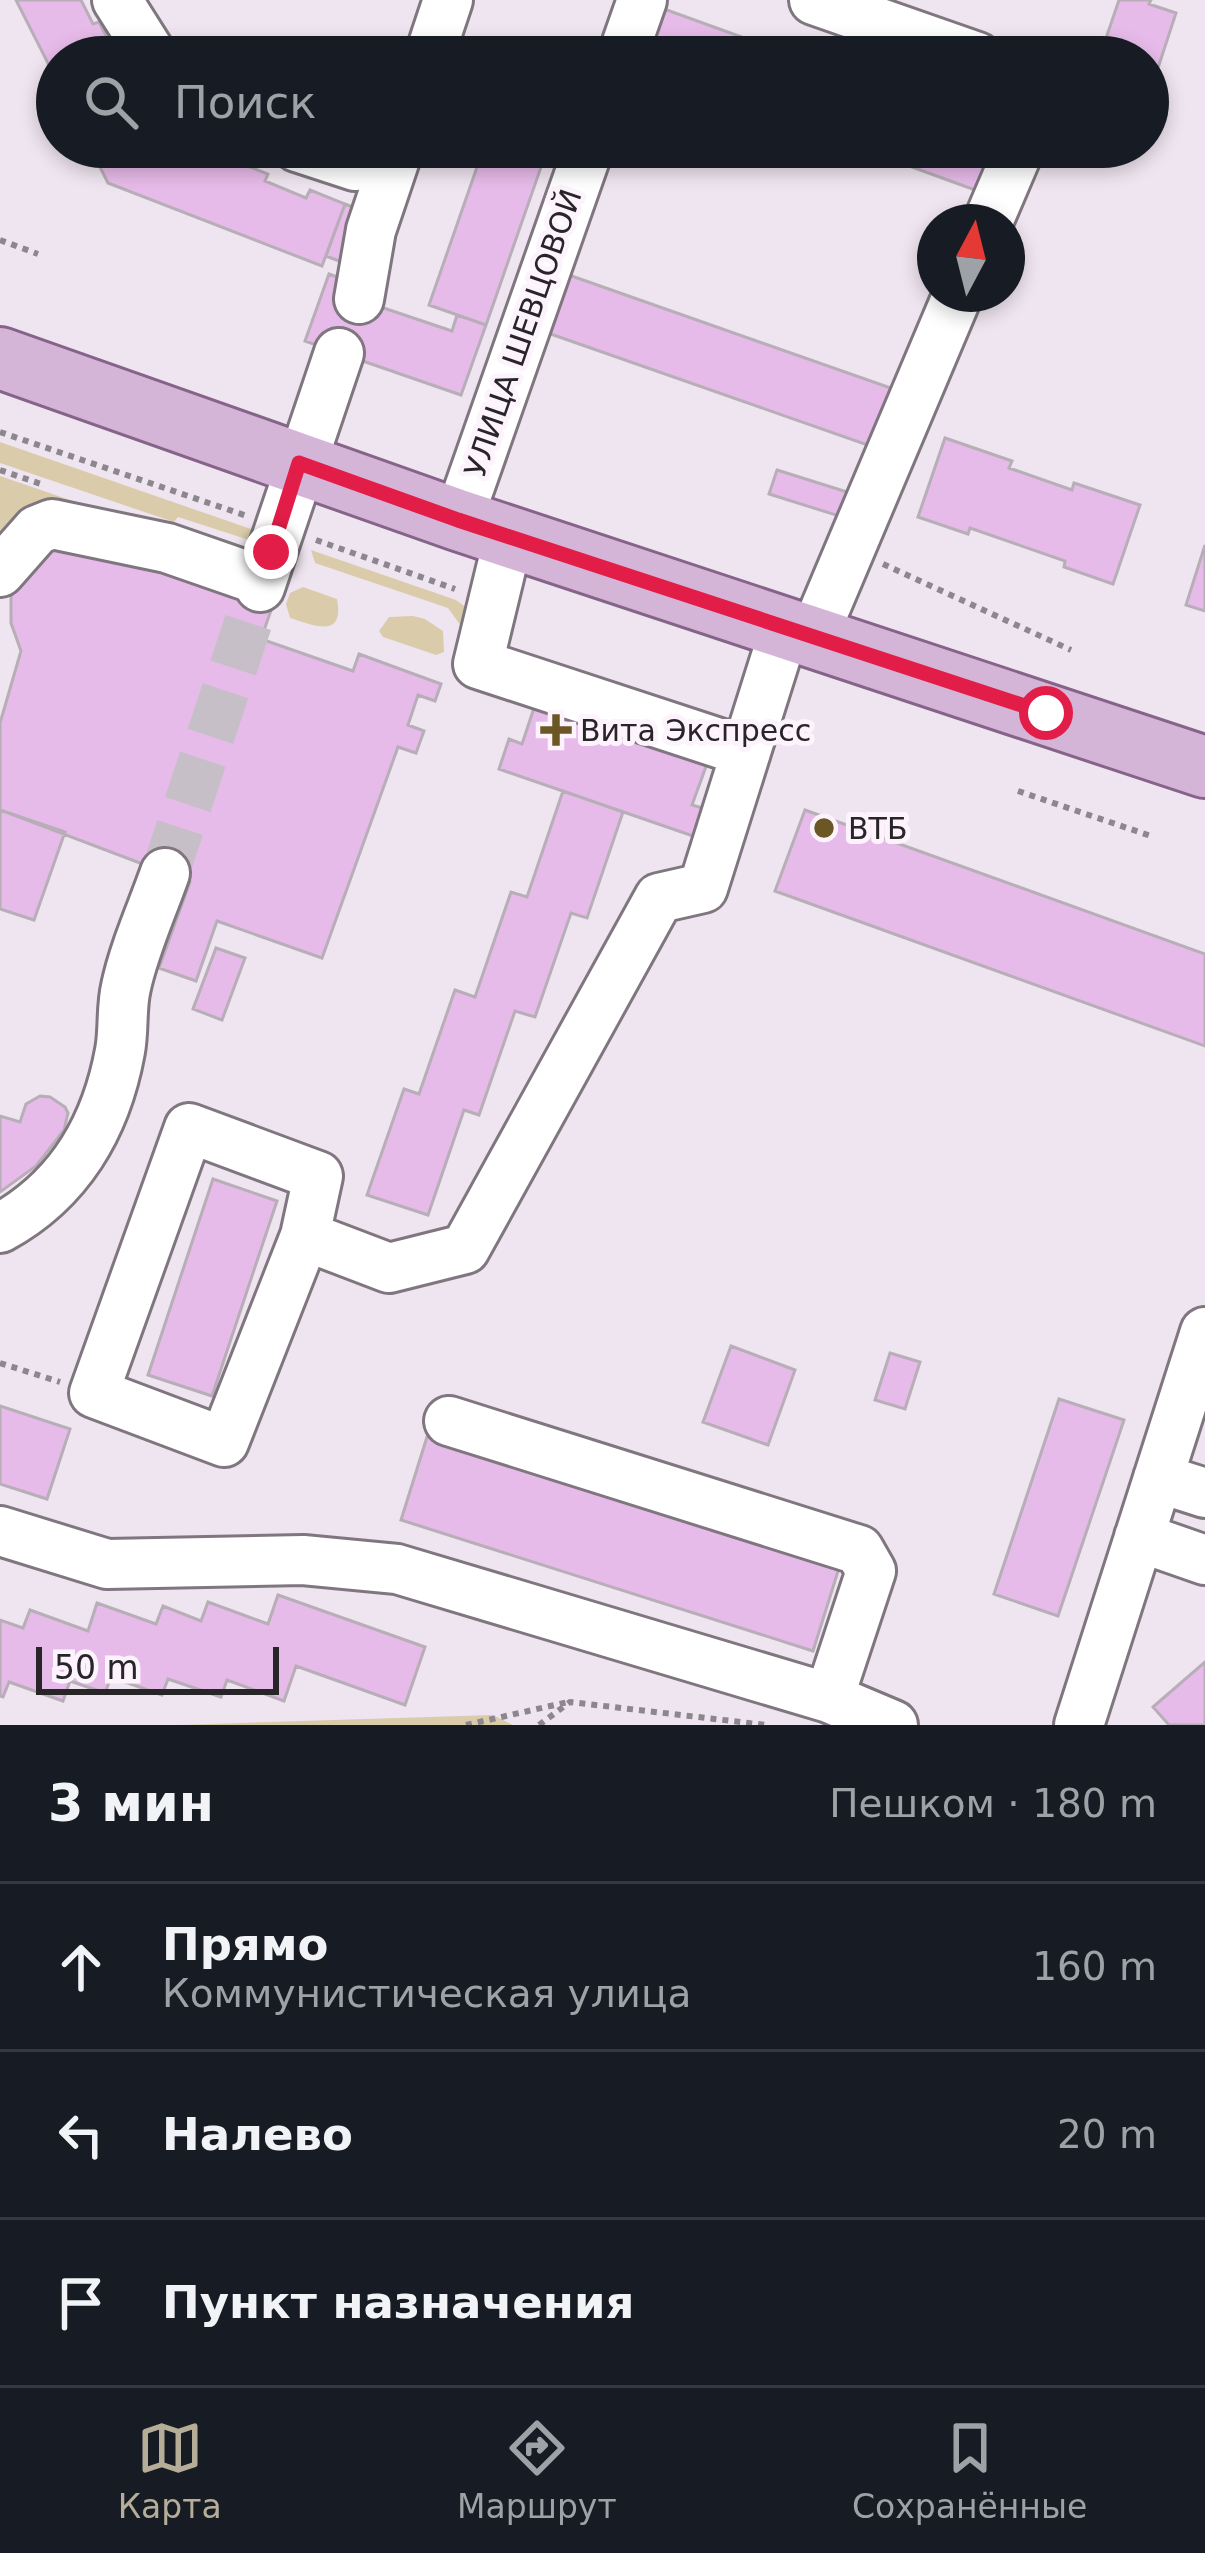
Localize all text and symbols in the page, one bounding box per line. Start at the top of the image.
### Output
search box [36,36,1169,168]
icon: search [78,69,144,135]
text: Поиск [174,76,317,129]
street label: УЛИЦА ШЕВЦОВОЙ [457,185,589,481]
north arrow [917,204,1025,312]
route end [244,525,298,579]
route start [1019,686,1073,740]
place label: Вита Экспресс [580,713,811,748]
marker: Вита Экспресс [543,717,569,743]
place label: ВТБ [848,811,908,846]
marker: ВТБ [811,815,837,841]
scale bar [36,1641,279,1694]
text: 50 m [54,1648,139,1687]
text: 3 мин [48,1774,214,1833]
text: Пешком · 180 m [829,1781,1157,1826]
text: Прямо [162,1918,328,1971]
icon: ahead [48,1934,114,2000]
text: 160 m [1032,1944,1157,1989]
text: Коммунистическая улица [162,1971,691,2016]
icon: left [48,2102,114,2168]
text: Налево [162,2108,353,2161]
text: 20 m [1057,2112,1157,2157]
icon: arrive [48,2270,114,2336]
text: Пункт назначения [162,2276,634,2329]
tab: Карта [118,2415,222,2526]
tab: Маршрут [457,2415,617,2526]
tab: Сохранённые [852,2415,1087,2526]

